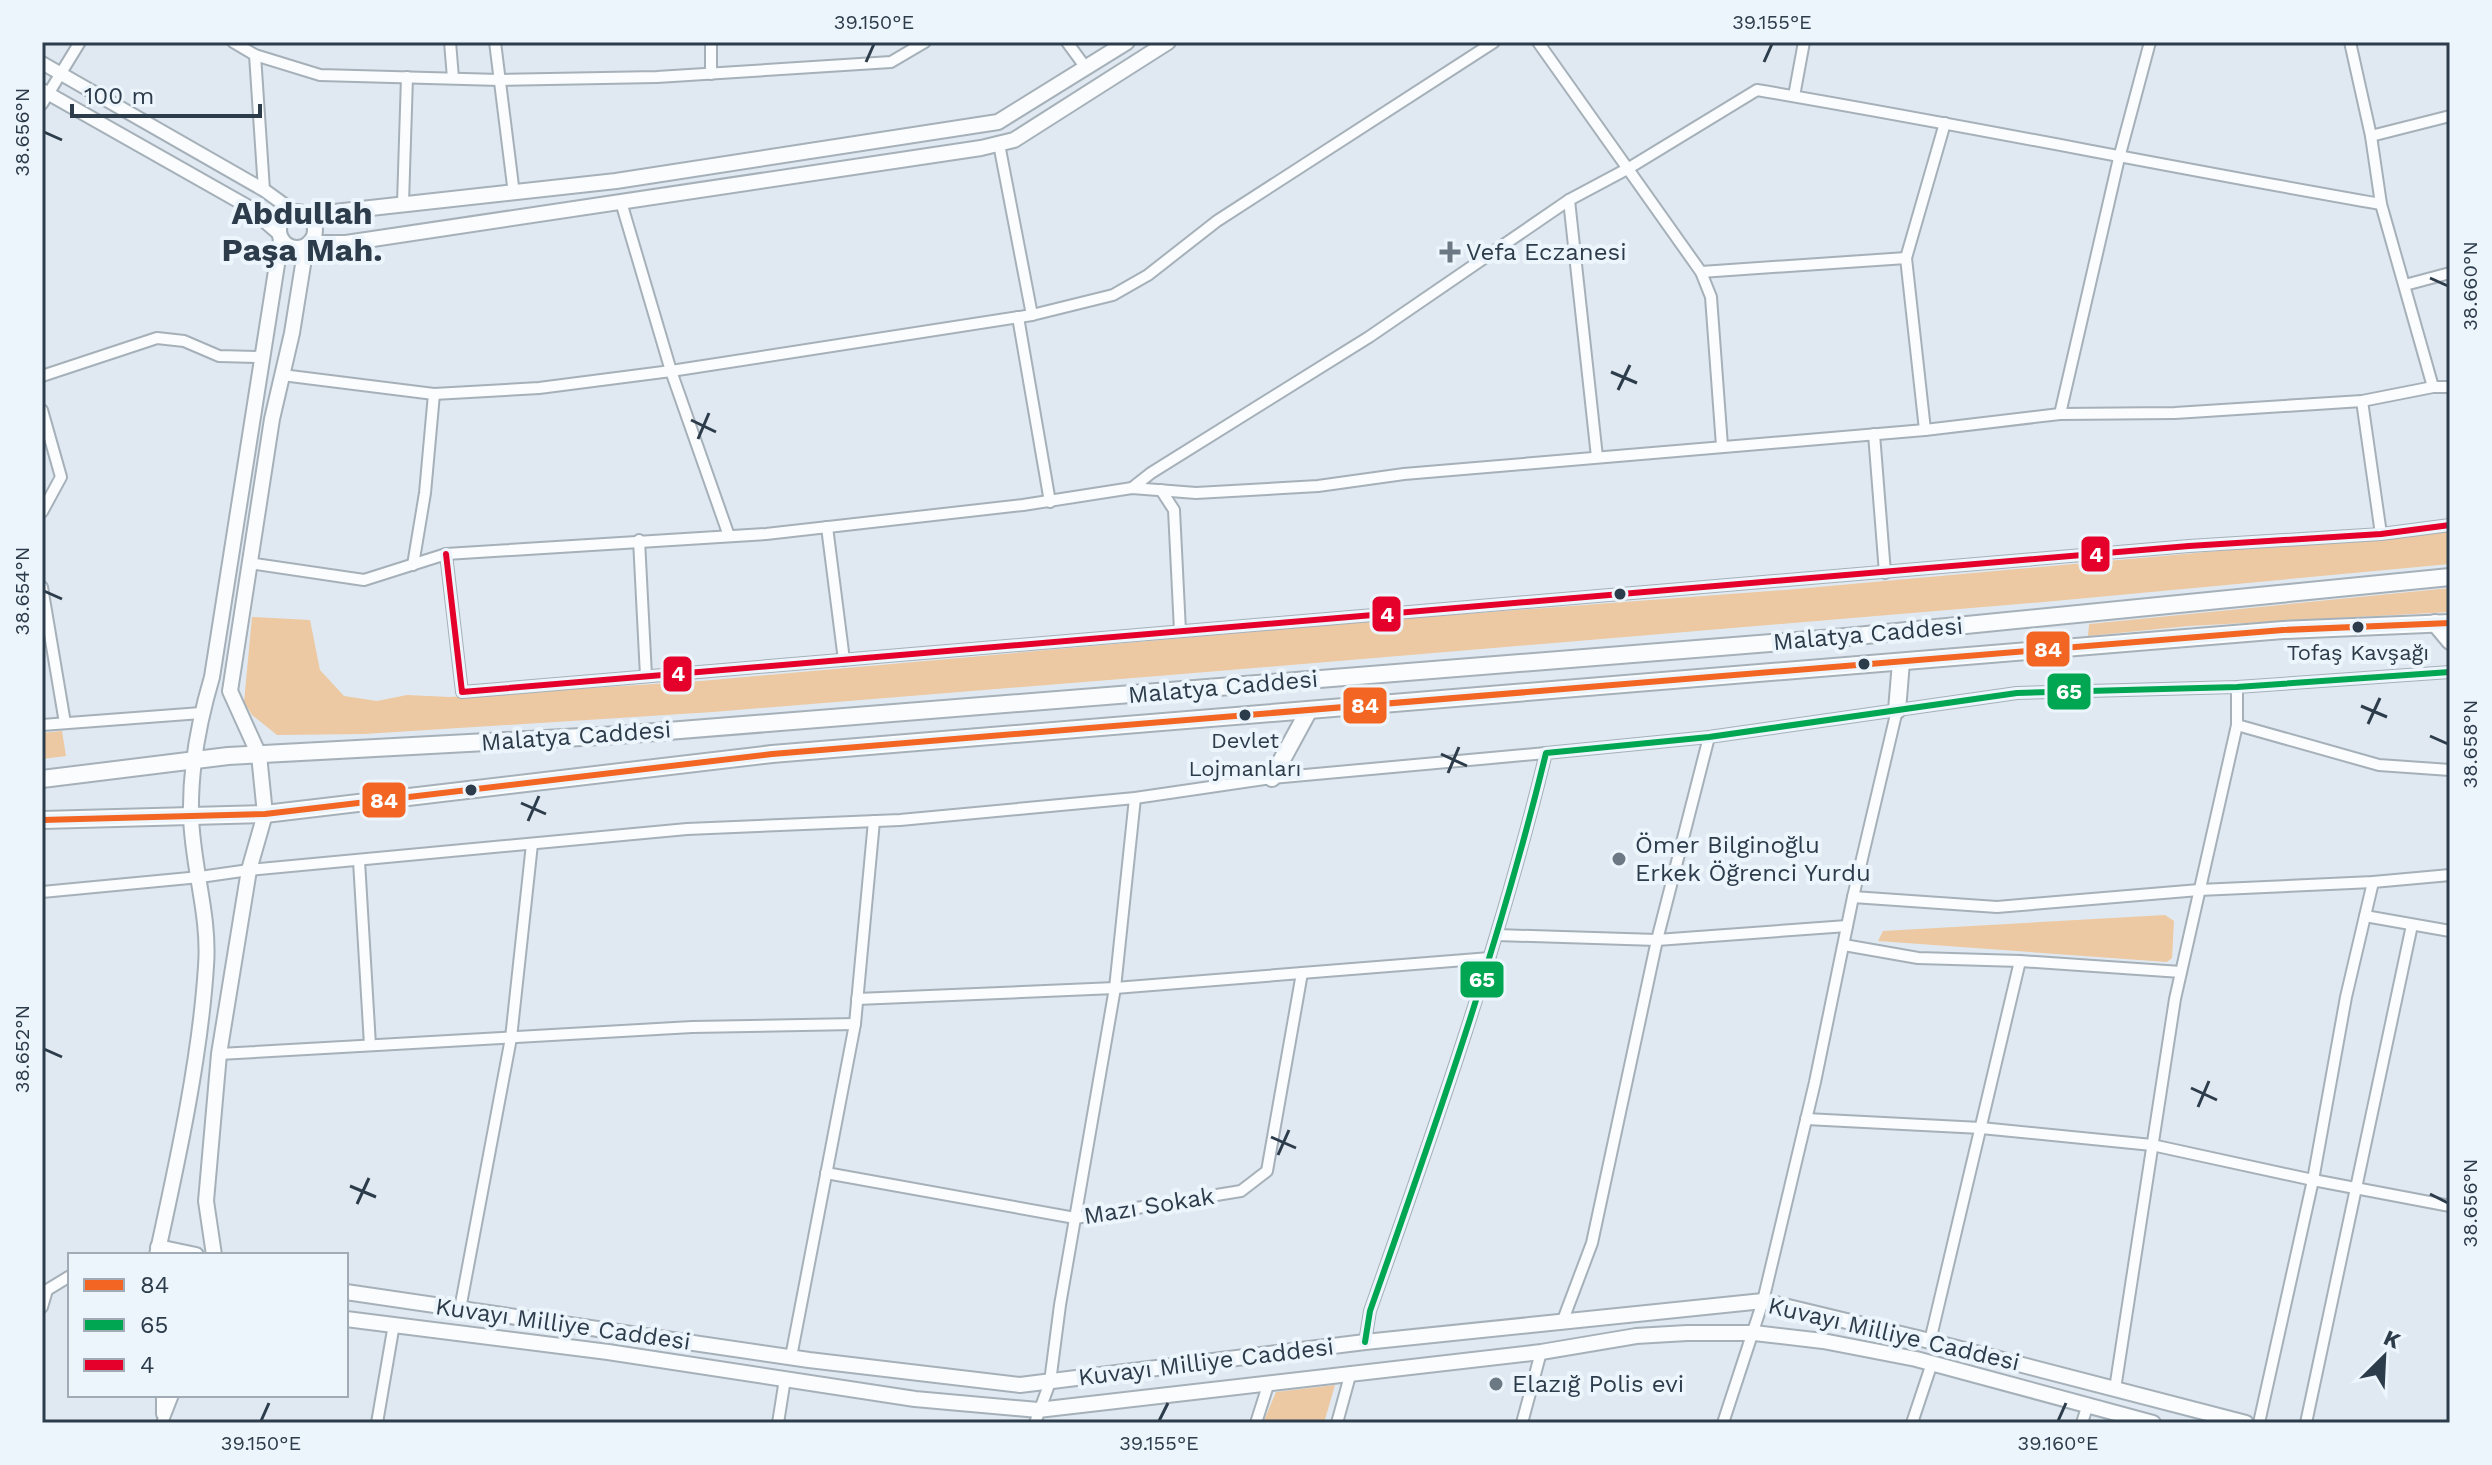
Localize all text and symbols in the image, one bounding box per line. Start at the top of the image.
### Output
text: 39.150°E [834,10,914,34]
text: 39.155°E [1732,10,1812,34]
scale bar [72,68,260,118]
text: 100 m [84,82,154,110]
text: 38.656°N [10,88,34,176]
district label: Abdullah Paşa Mah. [221,194,383,269]
place label: Vefa Eczanesi [1466,238,1627,266]
text: 38.660°N [2458,241,2482,331]
marker: Vefa Eczanesi [1441,243,1459,261]
line badge: 4 [2080,535,2111,573]
text: 4 [2089,542,2103,567]
text: 38.654°N [10,547,34,635]
unlabelled marker [1612,586,1628,602]
line badge: 4 [1371,595,1402,633]
text: 4 [1380,602,1394,627]
street label: Malatya Caddesi [1772,612,1964,656]
marker: Tofaş Kavşağı [2350,619,2366,635]
line badge: 84 [2025,630,2071,668]
text: 84 [2034,637,2062,662]
place label: Tofaş Kavşağı [2287,640,2429,665]
line badge: 4 [662,655,693,693]
unlabelled marker [1856,656,1872,672]
text: 4 [671,661,685,686]
street label: Malatya Caddesi [1127,665,1319,709]
line badge: 65 [2046,672,2092,711]
text: 65 [2056,679,2082,704]
line badge: 84 [1342,686,1388,725]
text: 84 [1351,693,1379,718]
text: 38.658°N [2458,700,2482,789]
marker: Devlet Lojmanları [1237,707,1253,723]
street label: Malatya Caddesi [480,715,672,757]
place label: Devlet Lojmanları [1189,728,1301,781]
line badge: 84 [361,781,407,819]
unlabelled marker [463,782,479,798]
text: 84 [370,788,398,813]
place label: Ömer Bilginoğlu Erkek Öğrenci Yurdu [1635,831,1871,887]
marker: Ömer Bilginoğlu Erkek Öğrenci Yurdu [1610,850,1628,868]
line badge: 65 [1459,960,1505,999]
text: 65 [1469,967,1495,992]
text: 38.652°N [10,1005,34,1093]
text: 38.656°N [2458,1159,2482,1247]
street label: Mazı Sokak [1082,1182,1217,1230]
legend [68,1253,348,1397]
text: 84 [140,1271,169,1299]
street label: Kuvayı Milliye Caddesi [1765,1291,2023,1377]
street label: Kuvayı Milliye Caddesi [434,1292,692,1356]
text: 65 [140,1311,169,1339]
north arrow [2344,1317,2424,1397]
text: K [2380,1325,2405,1354]
street label: Kuvayı Milliye Caddesi [1077,1332,1335,1392]
text: 4 [140,1351,155,1379]
place label: Elazığ Polis evi [1512,1370,1684,1398]
marker: Elazığ Polis evi [1487,1375,1505,1393]
text: 39.150°E [221,1431,301,1455]
text: 39.155°E [1119,1431,1199,1455]
text: 39.160°E [2017,1431,2099,1455]

